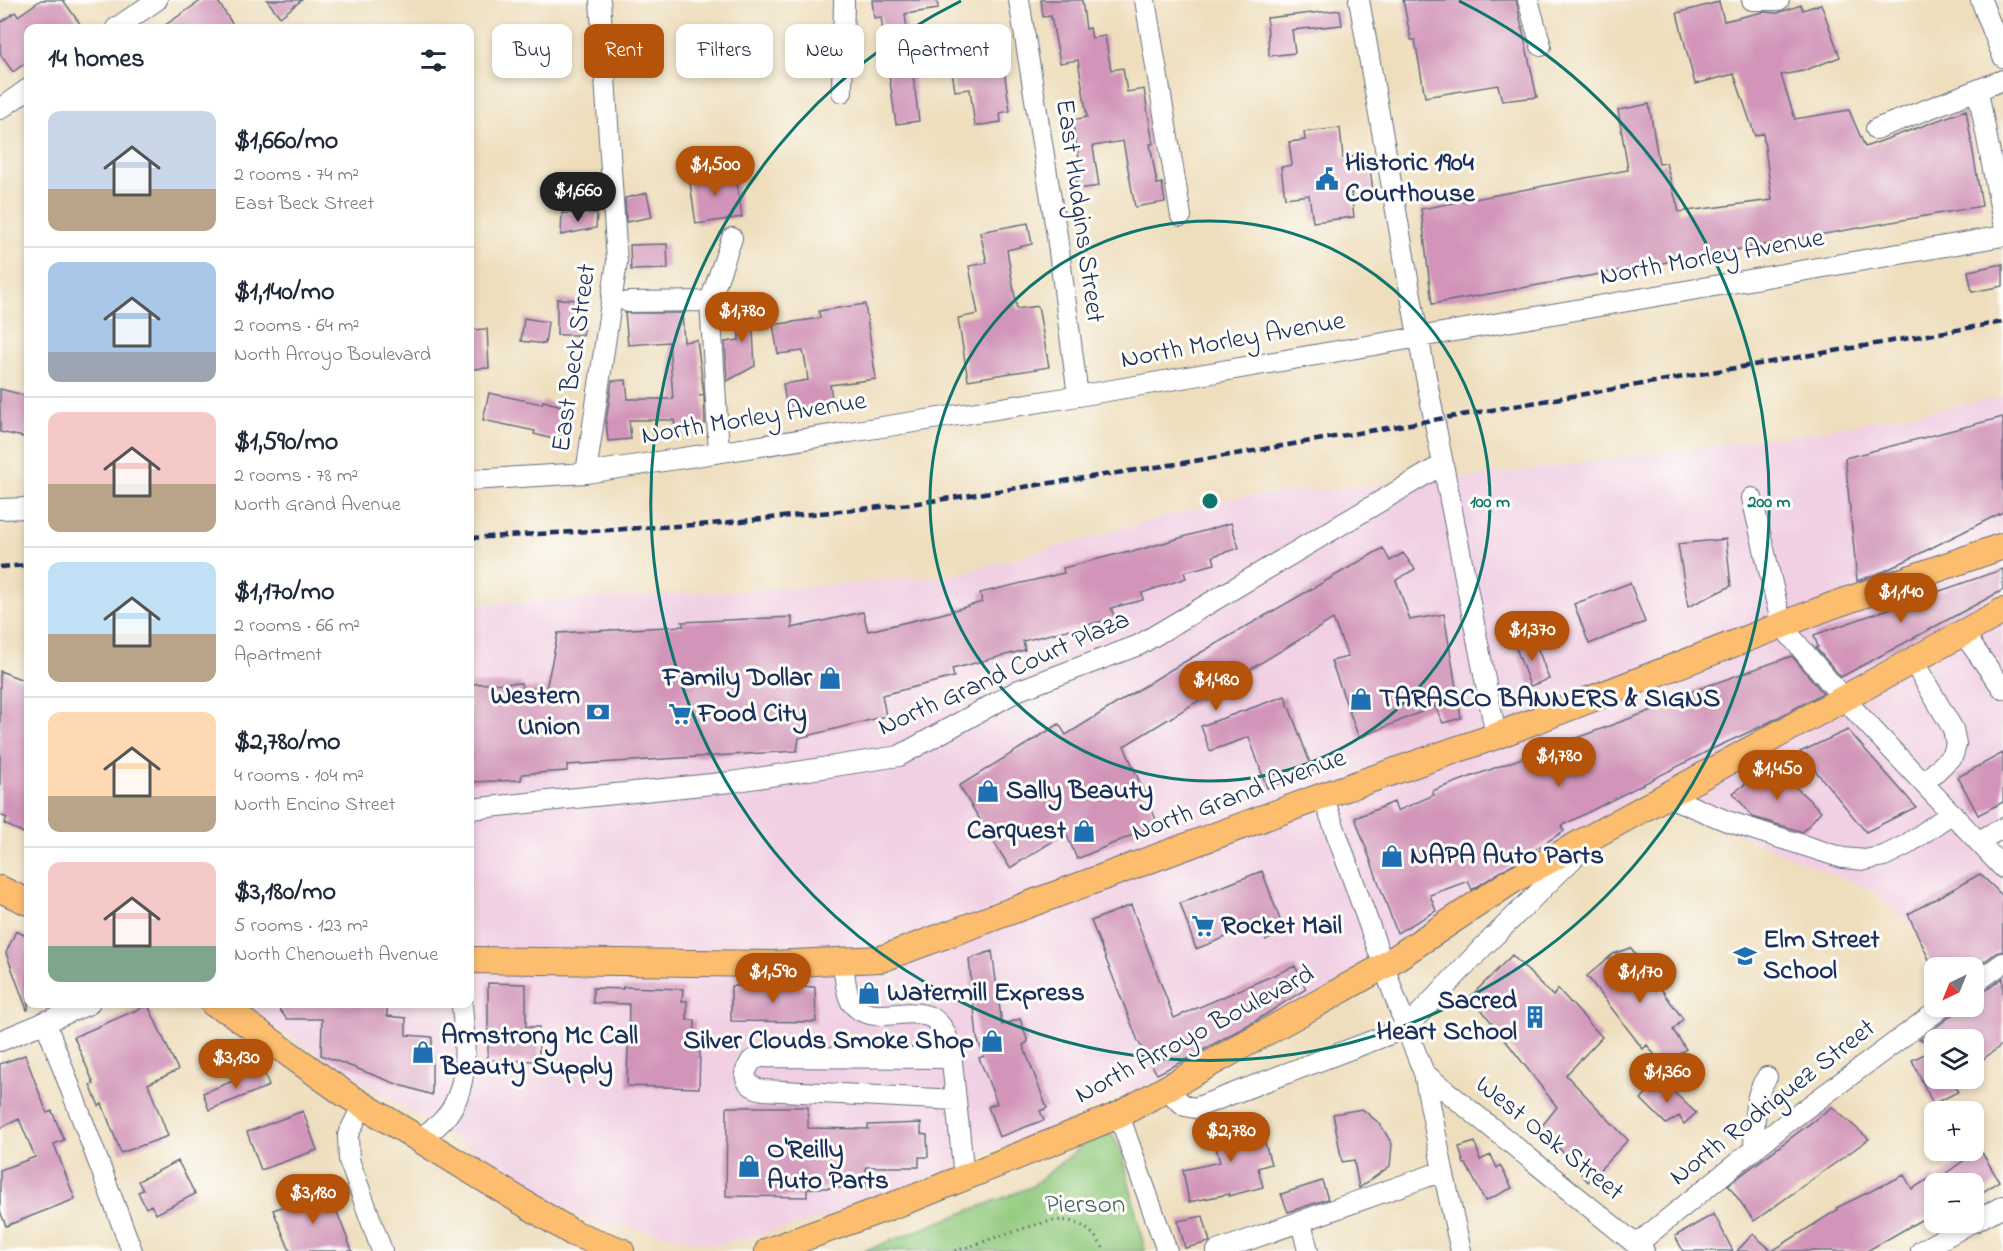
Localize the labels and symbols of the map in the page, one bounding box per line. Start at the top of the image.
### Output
street label: East Hudgins Street [1044,97,1114,325]
place label: Historic 1904 Courthouse [1345,144,1476,214]
pin: $1,500 [666,146,764,197]
public building icon: Historic 1904 Courthouse [1314,166,1340,192]
pin: $1,660 [529,172,627,223]
street label: North Morley Avenue [1597,219,1828,297]
street label: East Beck Street [543,262,607,454]
pin: $1,780 [693,292,791,343]
street label: North Morley Avenue [1118,302,1349,380]
street label: North Morley Avenue [639,382,870,456]
text: 100 m [1470,490,1510,516]
text: 200 m [1747,490,1791,516]
centre of rings [1200,491,1220,511]
pin: $1,140 [1852,573,1950,624]
street label: North Grand Court Plaza [872,601,1136,747]
pin: $1,370 [1483,611,1581,662]
place label: Family Dollar [661,659,813,698]
pin: $1,480 [1167,661,1265,712]
shop icon: Family Dollar [817,665,843,691]
place label: Western Union [490,677,580,747]
place label: TARASCO BANNERS & SIGNS [1379,680,1720,719]
shop icon: TARASCO BANNERS & SIGNS [1348,686,1374,712]
place label: Food City [696,695,807,734]
bank icon: Western Union [585,699,611,725]
supermarket icon: Food City [667,701,693,727]
pin: $1,780 [1510,737,1608,788]
street label: North Grand Avenue [1127,739,1352,853]
pin: $1,450 [1728,750,1826,801]
place label: Sally Beauty [1006,772,1153,811]
shop icon: Sally Beauty [975,778,1001,804]
place label: Carquest [967,812,1067,851]
shop icon: Carquest [1071,818,1097,844]
place label: NAPA Auto Parts [1410,837,1604,876]
shop icon: NAPA Auto Parts [1379,843,1405,869]
place label: Rocket Mail [1221,907,1342,946]
supermarket icon: Rocket Mail [1190,913,1216,939]
place label: Elm Street School [1763,921,1881,991]
school or university icon: Elm Street School [1732,943,1758,969]
pin: $1,590 [724,953,822,1004]
pin: $1,170 [1591,953,1689,1004]
street label: North Arroyo Boulevard [1068,955,1322,1115]
north arrow [1924,957,1984,1017]
place label: Watermill Express [887,974,1085,1013]
shop icon: Watermill Express [856,980,882,1006]
place label: Sacred Heart School [1376,982,1518,1052]
building icon: Sacred Heart School [1522,1004,1548,1030]
street label: North Rodriguez Street [1662,1010,1884,1196]
place label: Armstrong Mc Call Beauty Supply [439,1017,638,1087]
place label: Silver Clouds Smoke Shop [683,1022,974,1061]
shop icon: Silver Clouds Smoke Shop [979,1028,1005,1054]
pin: $3,130 [187,1039,285,1090]
shop icon: Armstrong Mc Call Beauty Supply [410,1039,436,1065]
pin: $1,360 [1618,1053,1716,1104]
street label: West Oak Street [1466,1067,1632,1211]
pin: $2,780 [1182,1112,1280,1163]
place label: O'Reilly Auto Parts [767,1131,889,1201]
shop icon: O'Reilly Auto Parts [736,1153,762,1179]
pin: $3,180 [264,1174,362,1225]
park label: Pierson [1045,1186,1125,1225]

